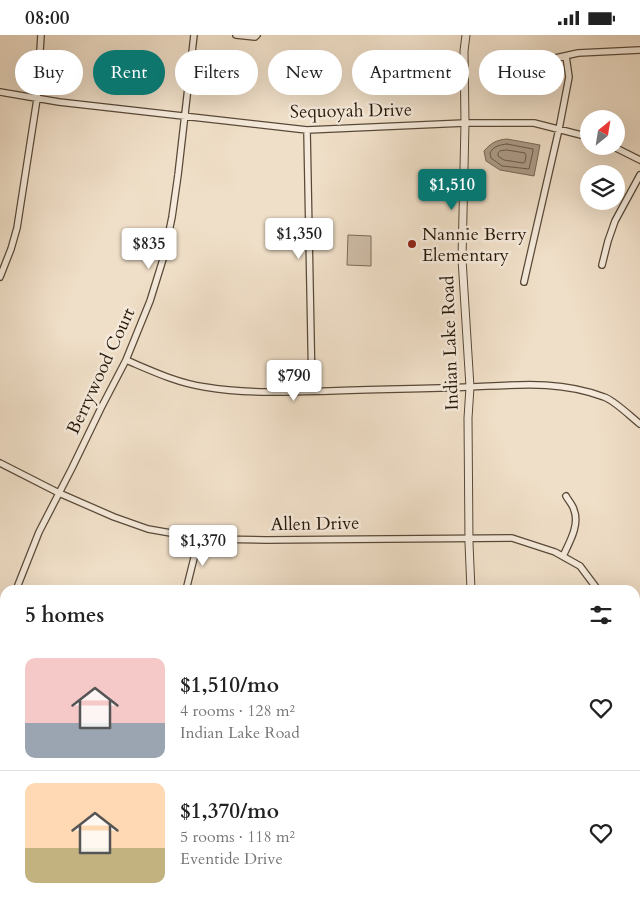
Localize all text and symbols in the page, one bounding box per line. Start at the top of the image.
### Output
text: 08:00 [25,5,69,31]
chip: Buy [15,50,83,95]
chip: Rent [93,50,165,95]
chip: Filters [175,50,258,95]
chip: New [268,50,342,95]
chip: Apartment [352,50,469,95]
chip: House [479,50,564,95]
street label: Sequoyah Drive [290,97,412,125]
north arrow [580,110,625,155]
map controls [580,110,625,210]
button: layers [580,165,625,210]
pin: $1,510 [411,169,493,211]
text: $1,510 [429,174,475,196]
pin: $1,350 [258,217,340,260]
place label: Nannie Berry Elementary [422,222,527,268]
text: $1,350 [276,223,322,245]
pin: $835 [119,227,179,270]
text: $835 [133,233,165,255]
marker: Nannie Berry Elementary [406,238,418,250]
street label: Indian Lake Road [435,275,465,411]
street label: Berrywood Court [61,303,141,438]
pin: $790 [264,359,324,402]
text: $790 [278,365,310,387]
street label: Allen Drive [270,511,360,537]
pin: $1,370 [162,525,244,567]
text: $1,370 [180,530,226,552]
text: 5 homes [25,601,104,630]
icon: filters [587,601,615,629]
text: $1,510/mo [180,671,279,700]
icon: home [65,678,125,738]
icon: heart [587,694,615,722]
text: 4 rooms · 128 m² [180,700,295,722]
text: Indian Lake Road [180,722,300,744]
text: $1,370/mo [180,797,279,826]
icon: home [65,803,125,863]
icon: heart [587,819,615,847]
text: 5 rooms · 118 m² [180,826,295,848]
text: Eventide Drive [180,848,283,870]

